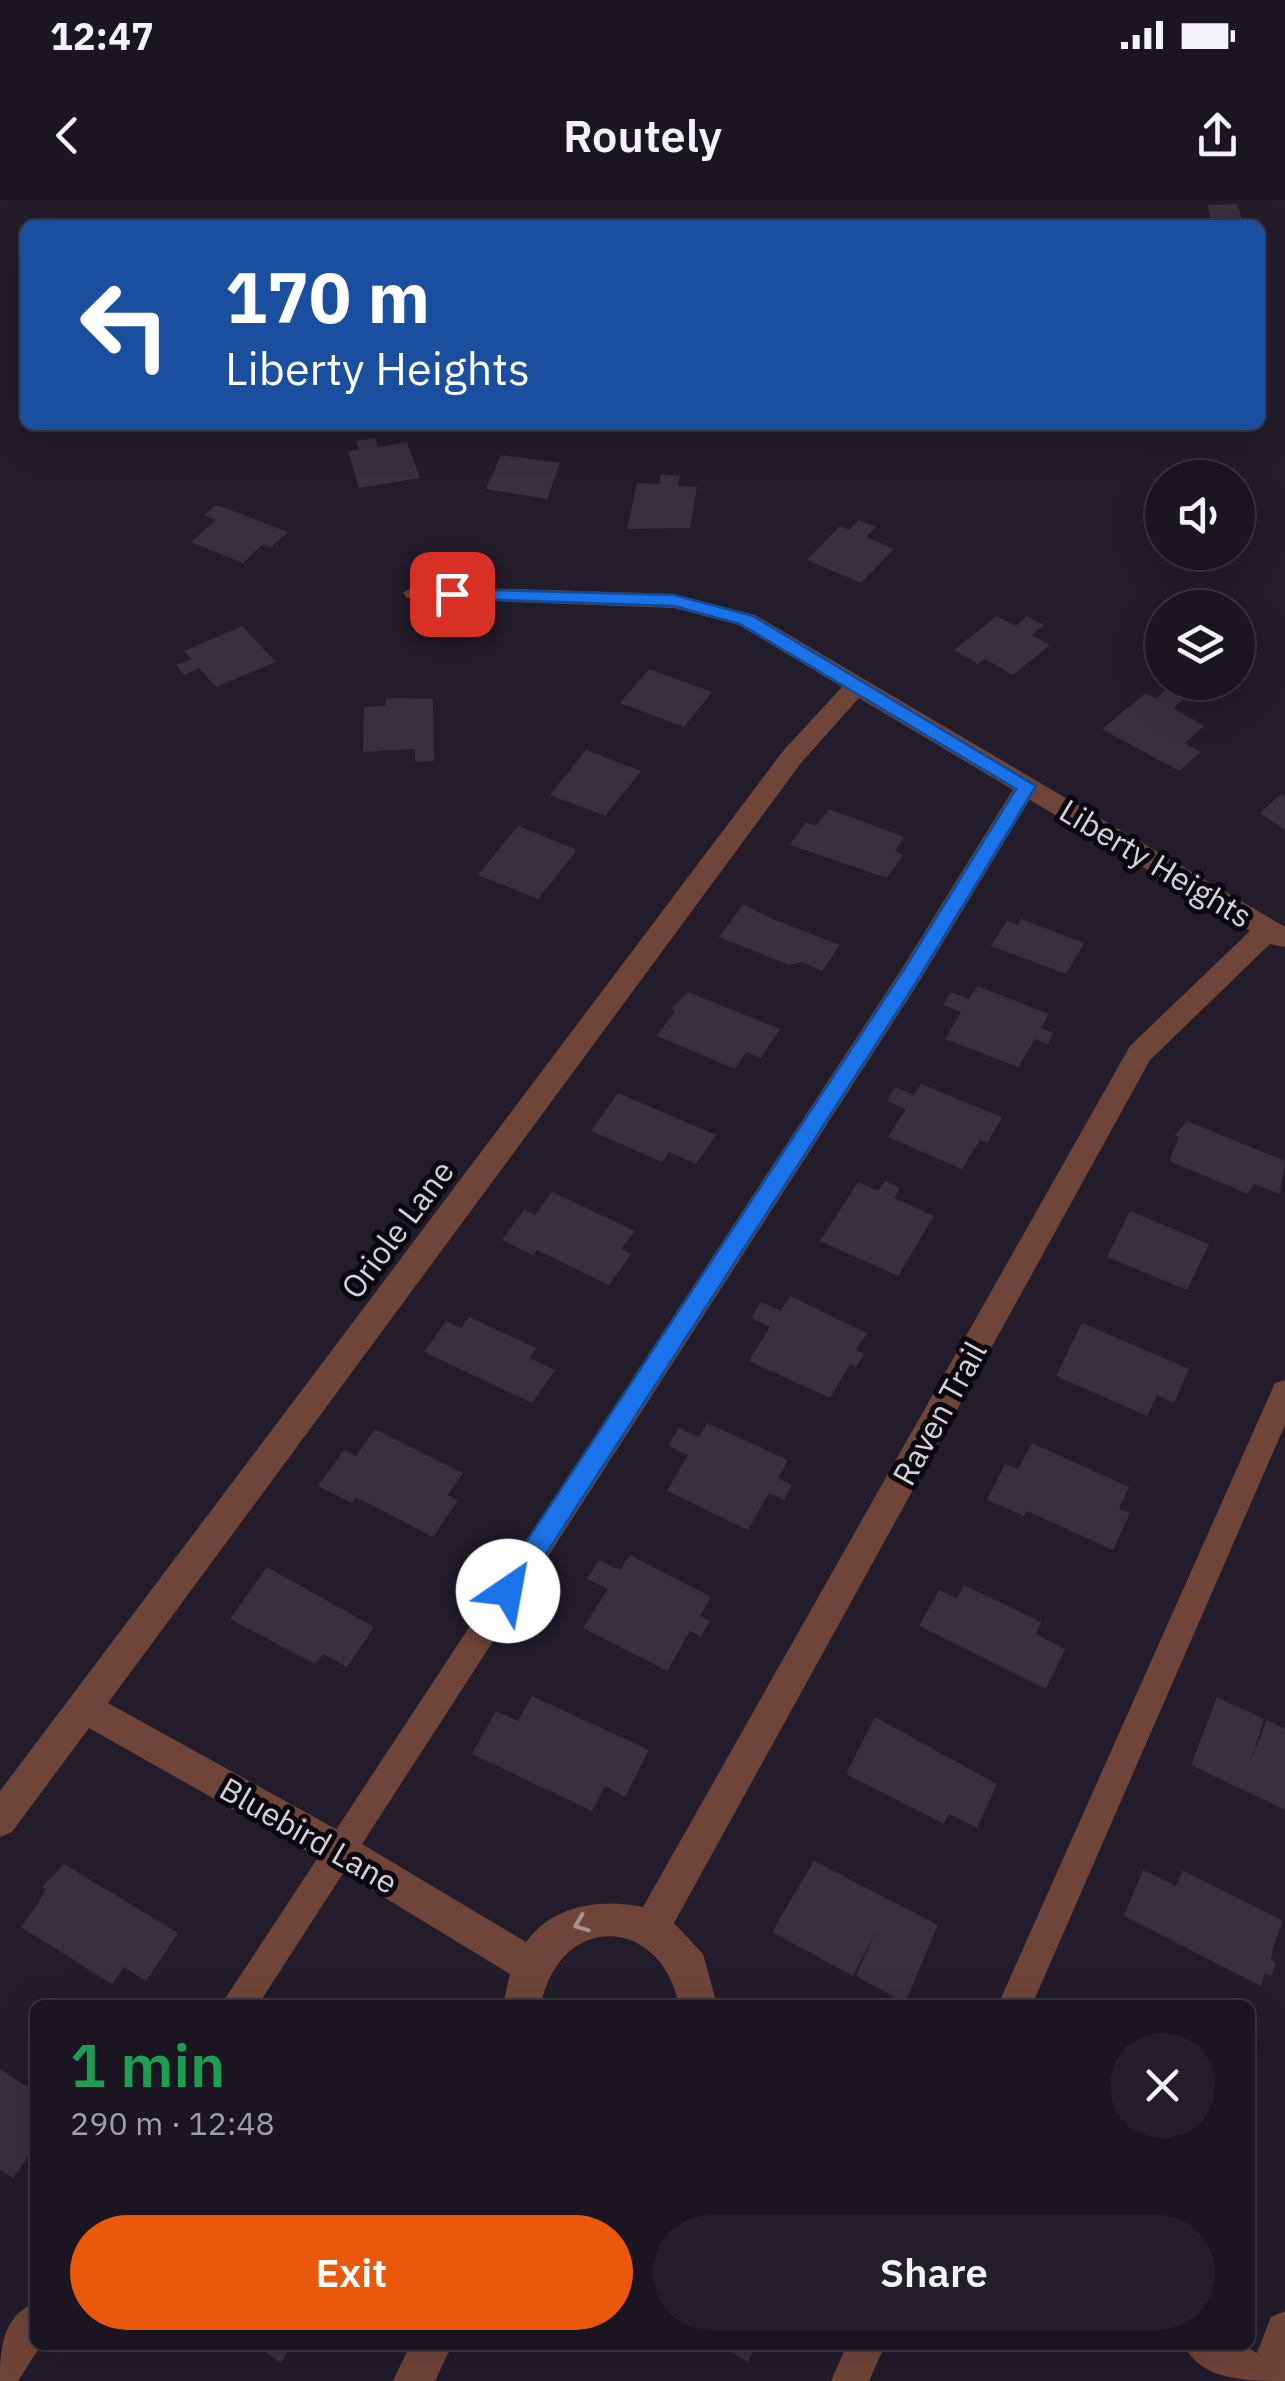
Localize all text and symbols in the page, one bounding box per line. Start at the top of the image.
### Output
text: 12:47 [50,11,154,60]
text: Routely [563,106,722,164]
icon: back [40,108,95,163]
icon: share [1190,108,1245,163]
text: 170 m [225,251,430,342]
icon: left [60,260,190,390]
text: Liberty Heights [225,339,530,397]
map controls [1145,460,1255,700]
button: sound [1145,460,1255,570]
pin [410,552,495,637]
icon: arrive [425,567,480,622]
button: layers [1145,590,1255,700]
street label: Liberty Heights [1052,789,1260,937]
street label: Oriole Lane [331,1151,463,1307]
street label: Raven Trail [882,1334,996,1492]
position arrow [456,1539,560,1643]
street label: Bluebird Lane [213,1767,405,1903]
one-way arrow [573,1912,591,1932]
text: 1 min [70,2025,225,2104]
button: close [1110,2033,1215,2138]
text: 290 m · 12:48 [70,2102,275,2144]
button: Exit [70,2215,633,2330]
button: Share [653,2215,1215,2330]

